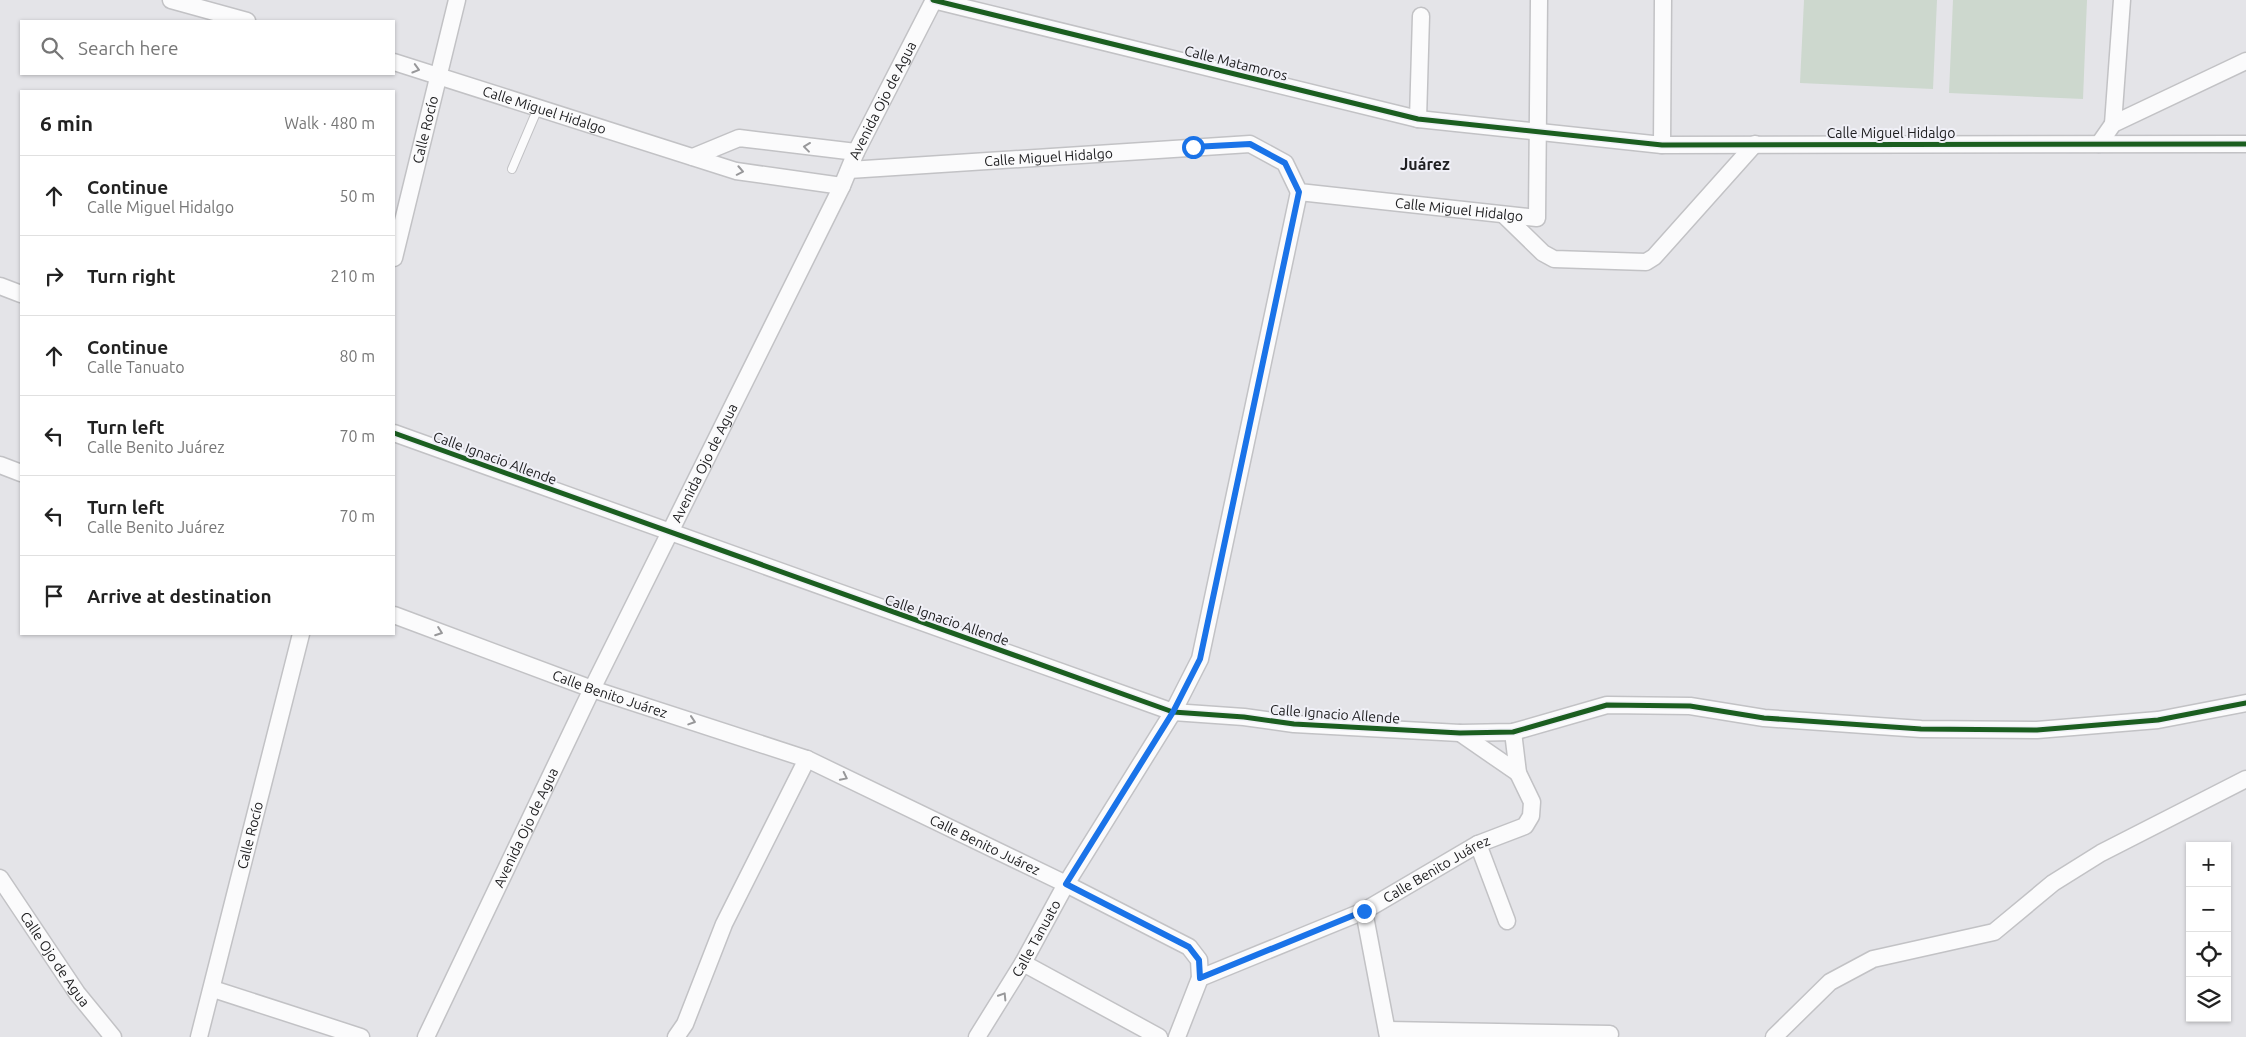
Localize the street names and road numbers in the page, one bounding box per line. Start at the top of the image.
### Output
street label: Avenida Ojo de Agua [846,39,919,162]
street label: Calle Matamoros [1183,42,1289,84]
street label: Calle Miguel Hidalgo [481,83,608,137]
street label: Calle Rocío [409,94,441,165]
street label: Calle Miguel Hidalgo [1827,125,1955,141]
street label: Calle Miguel Hidalgo [984,145,1113,169]
street label: Calle Miguel Hidalgo [1394,195,1524,224]
street label: Avenida Ojo de Agua [668,401,741,525]
street label: Calle Ignacio Allende [431,428,559,488]
street label: Calle Ignacio Allende [883,591,1011,649]
street label: Calle Benito Juárez [550,667,670,721]
street label: Calle Ignacio Allende [1269,701,1401,727]
street label: Avenida Ojo de Agua [491,765,561,890]
street label: Calle Rocío [234,800,266,871]
street label: Calle Benito Juárez [927,811,1043,878]
street label: Calle Benito Juárez [1380,832,1492,906]
street label: Calle Tanuato [1008,897,1064,980]
street label: Calle Ojo de Agua [17,909,93,1010]

